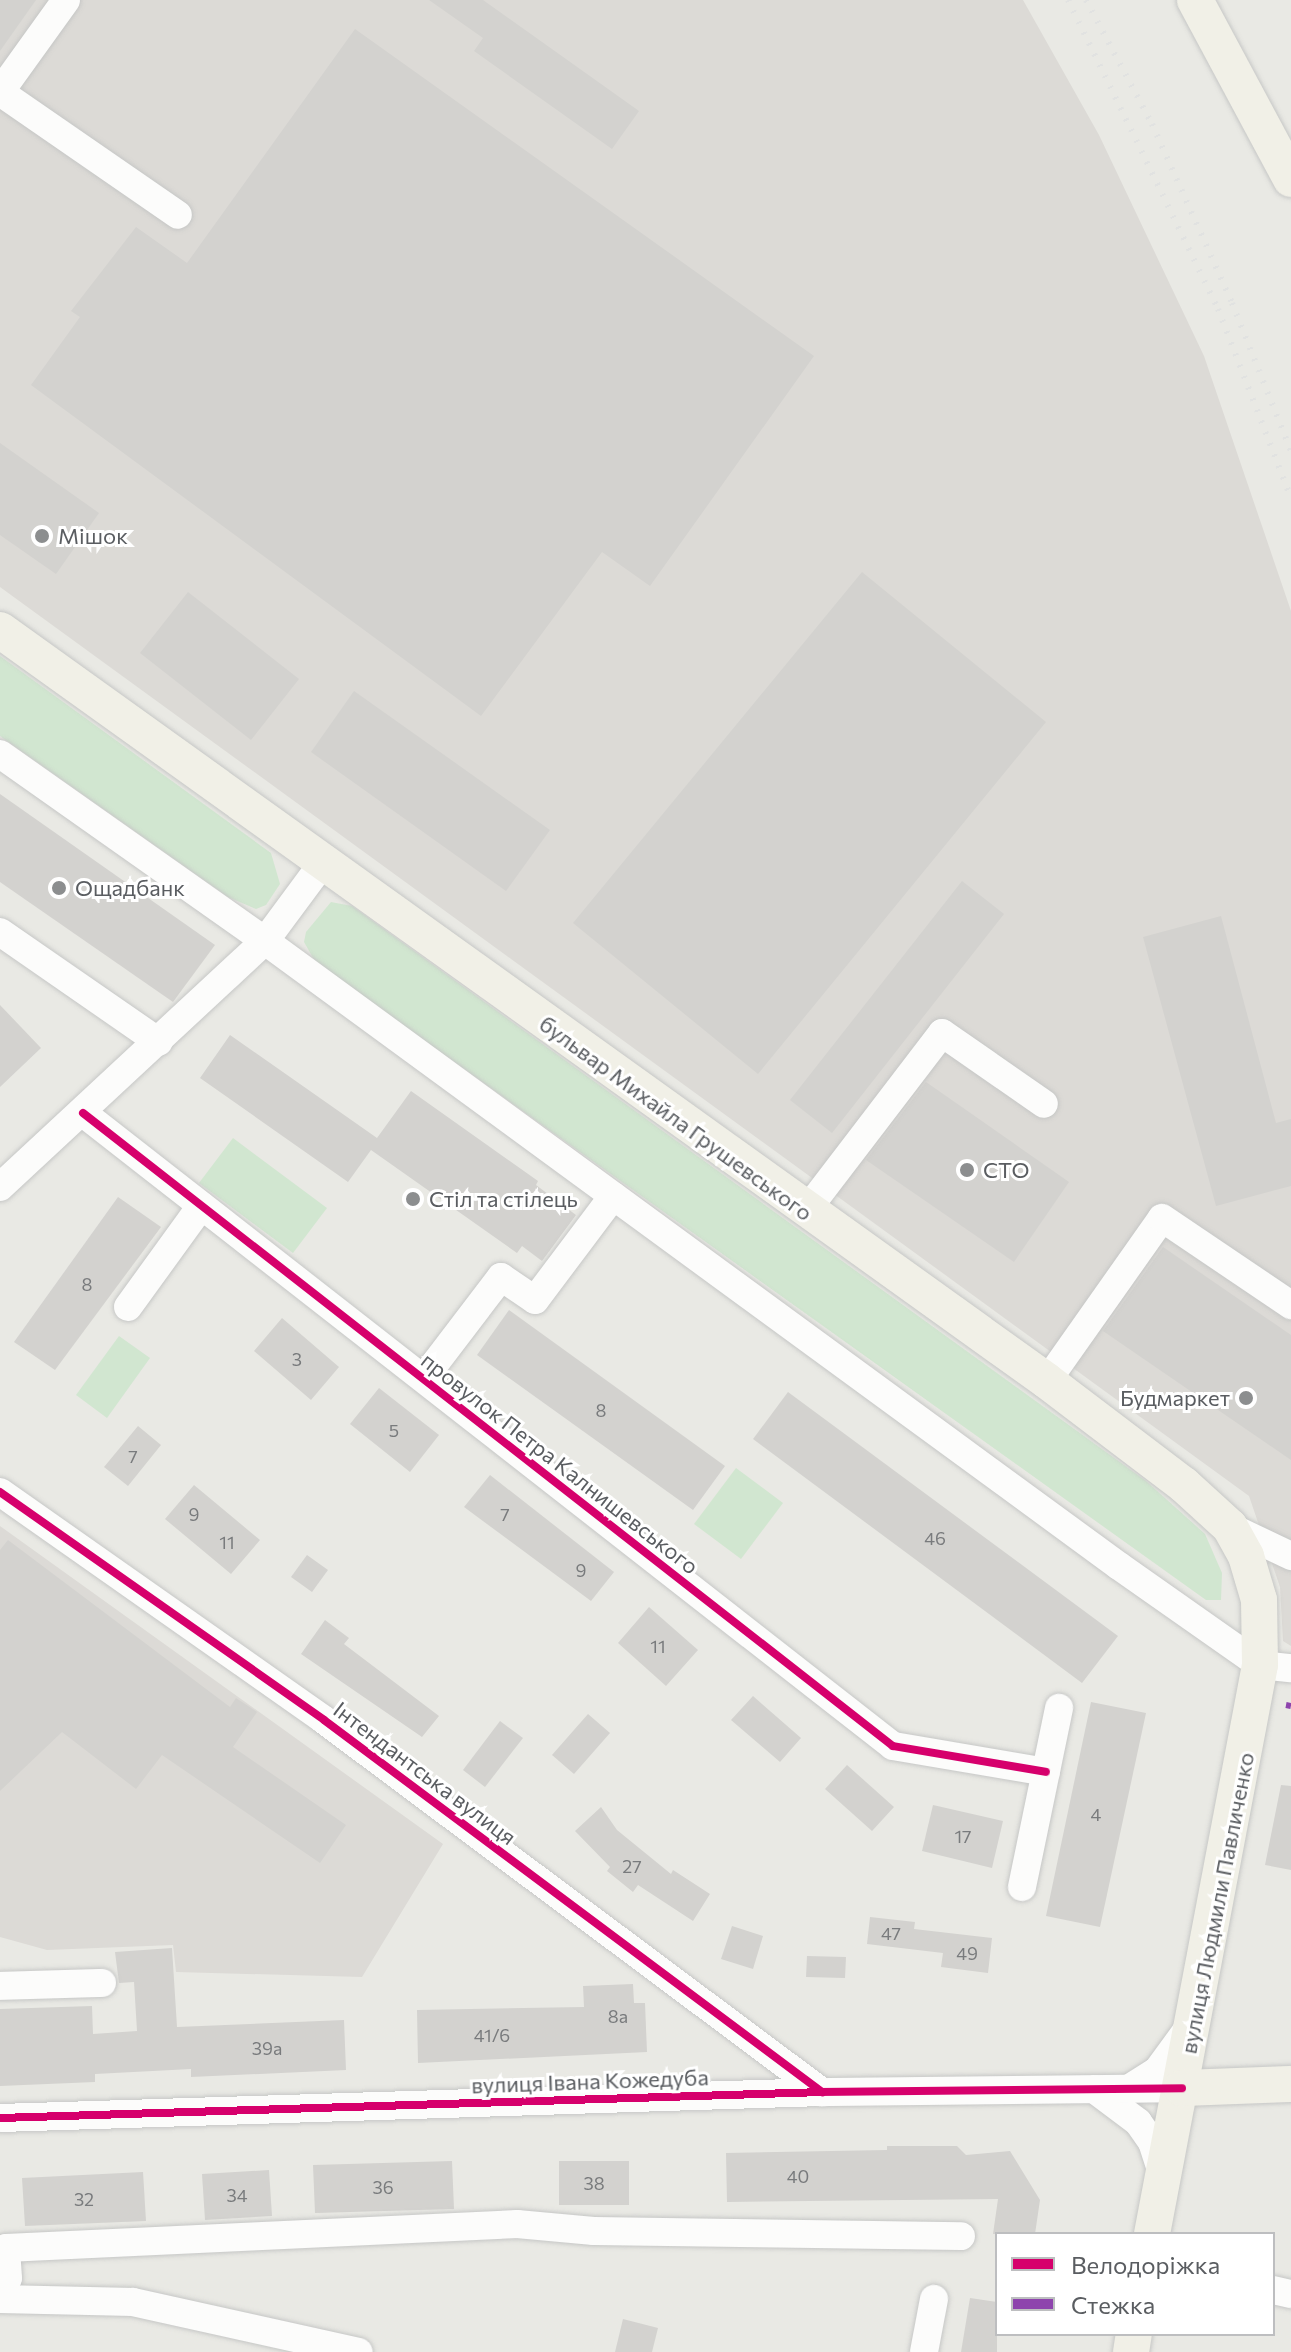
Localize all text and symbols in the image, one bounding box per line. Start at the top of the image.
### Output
place label: Мішок [58,523,128,549]
marker: Мішок [33,527,51,545]
place label: Ощадбанк [75,875,185,901]
marker: Ощадбанк [50,879,68,897]
street label: бульвар Михайла Грушевського [534,1010,818,1226]
place label: СТО [983,1157,1029,1183]
marker: СТО [958,1161,976,1179]
place label: Стіл та стілець [429,1186,578,1212]
marker: Стіл та стілець [404,1190,422,1208]
house number: 8 [82,1273,92,1295]
street label: провулок Петра Калнишевського [416,1347,704,1579]
house number: 3 [292,1348,302,1370]
place label: Будмаркет [1120,1385,1230,1411]
marker: Будмаркет [1237,1389,1255,1407]
house number: 8 [596,1399,606,1421]
house number: 5 [389,1419,399,1441]
house number: 7 [128,1445,138,1467]
house number: 9 [189,1503,199,1525]
house number: 7 [500,1503,510,1525]
house number: 46 [924,1527,946,1549]
house number: 11 [219,1531,235,1553]
house number: 9 [576,1559,586,1581]
house number: 11 [650,1635,666,1657]
street label: Інтендантська вулиця [329,1696,521,1850]
street label: вулиця Людмили Павличенко [1175,1750,1259,2056]
house number: 4 [1091,1803,1101,1825]
house number: 17 [954,1825,972,1847]
house number: 27 [622,1855,642,1877]
house number: 47 [881,1922,901,1944]
house number: 49 [956,1942,978,1964]
house number: 8а [608,2005,628,2027]
house number: 41/6 [474,2024,510,2046]
house number: 39а [252,2037,282,2059]
street label: вулиця Івана Кожедуба [471,2064,709,2098]
house number: 40 [787,2165,809,2187]
house number: 38 [583,2172,605,2194]
house number: 36 [372,2176,394,2198]
house number: 34 [226,2184,248,2206]
house number: 32 [74,2188,94,2210]
legend [995,2232,1275,2336]
text: Велодоріжка [1071,2250,1220,2279]
text: Стежка [1071,2290,1155,2319]

